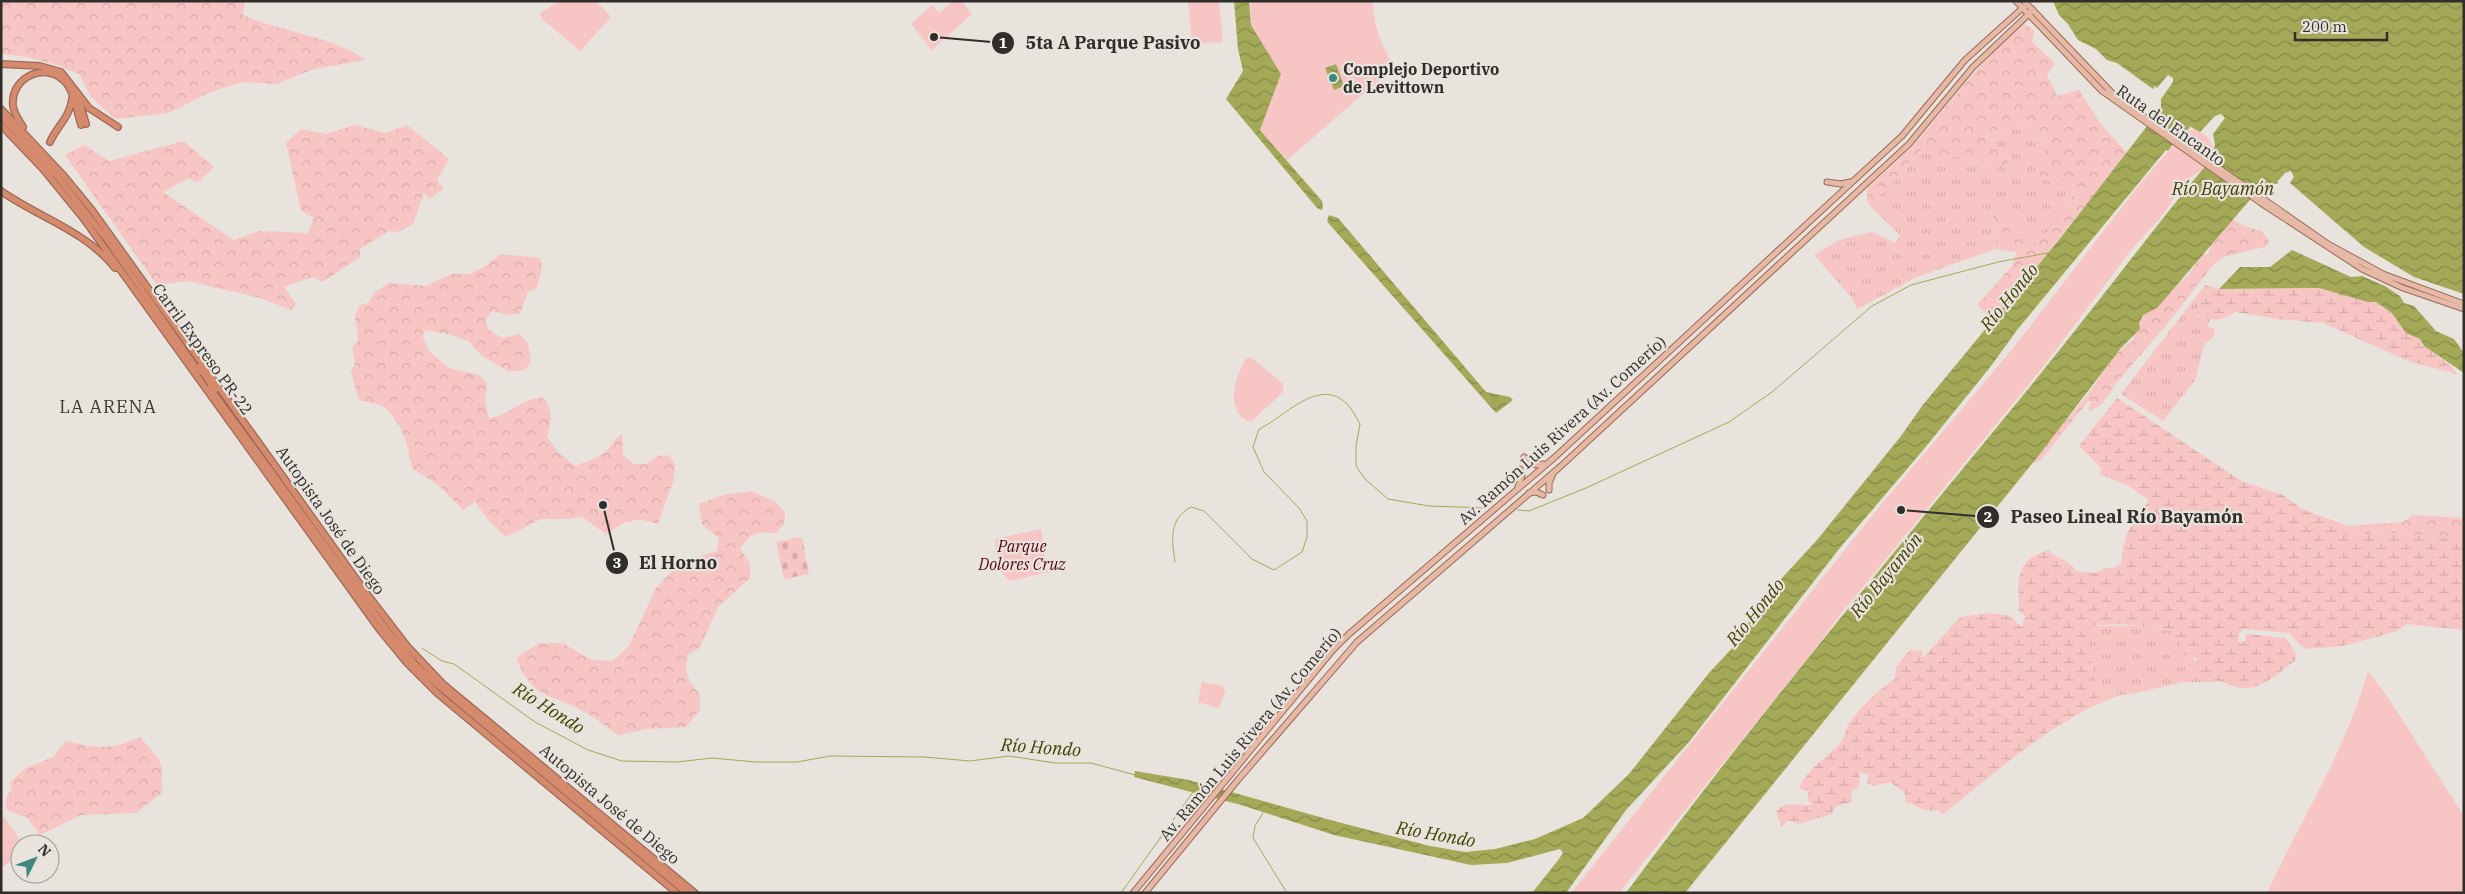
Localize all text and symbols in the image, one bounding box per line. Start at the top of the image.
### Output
scale bar [2295,10,2388,42]
text: 200 m [2302,17,2347,36]
callout: 5ta A Parque Pasivo [991,26,1211,59]
text: 5ta A Parque Pasivo [1026,31,1200,54]
text: 1 [998,33,1008,52]
place label: Complejo Deportivo de Levittown [1343,59,1499,97]
marker: Complejo Deportivo de Levittown [1327,72,1339,84]
street label: Ruta del Encanto [2113,80,2229,170]
water label: Río Bayamón [2171,177,2275,200]
water label: Río Hondo [1974,259,2043,336]
street label: Carril Expreso PR-22 [149,279,257,419]
street label: Av. Ramón Luis Rivera (Av. Comerío) [1454,331,1670,529]
district label: LA ARENA [59,395,157,418]
street label: Autopista José de Diego [272,442,390,598]
callout: Paseo Lineal Río Bayamón [1976,501,2254,534]
text: Paseo Lineal Río Bayamón [2011,505,2244,528]
text: 2 [1983,507,1993,526]
water label: Río Bayamón [1844,527,1928,623]
park label: Parque Dolores Cruz [978,536,1066,574]
callout: El Horno [604,546,727,579]
text: El Horno [639,551,717,574]
text: 3 [612,553,622,572]
water label: Río Hondo [1720,574,1789,651]
street label: Av. Ramón Luis Rivera (Av. Comerío) [1155,623,1345,845]
water label: Río Hondo [508,676,589,739]
water label: Río Hondo [999,733,1082,761]
street label: Autopista José de Diego [536,740,684,868]
water label: Río Hondo [1394,816,1478,852]
north arrow [10,834,60,884]
text: N [34,840,55,860]

